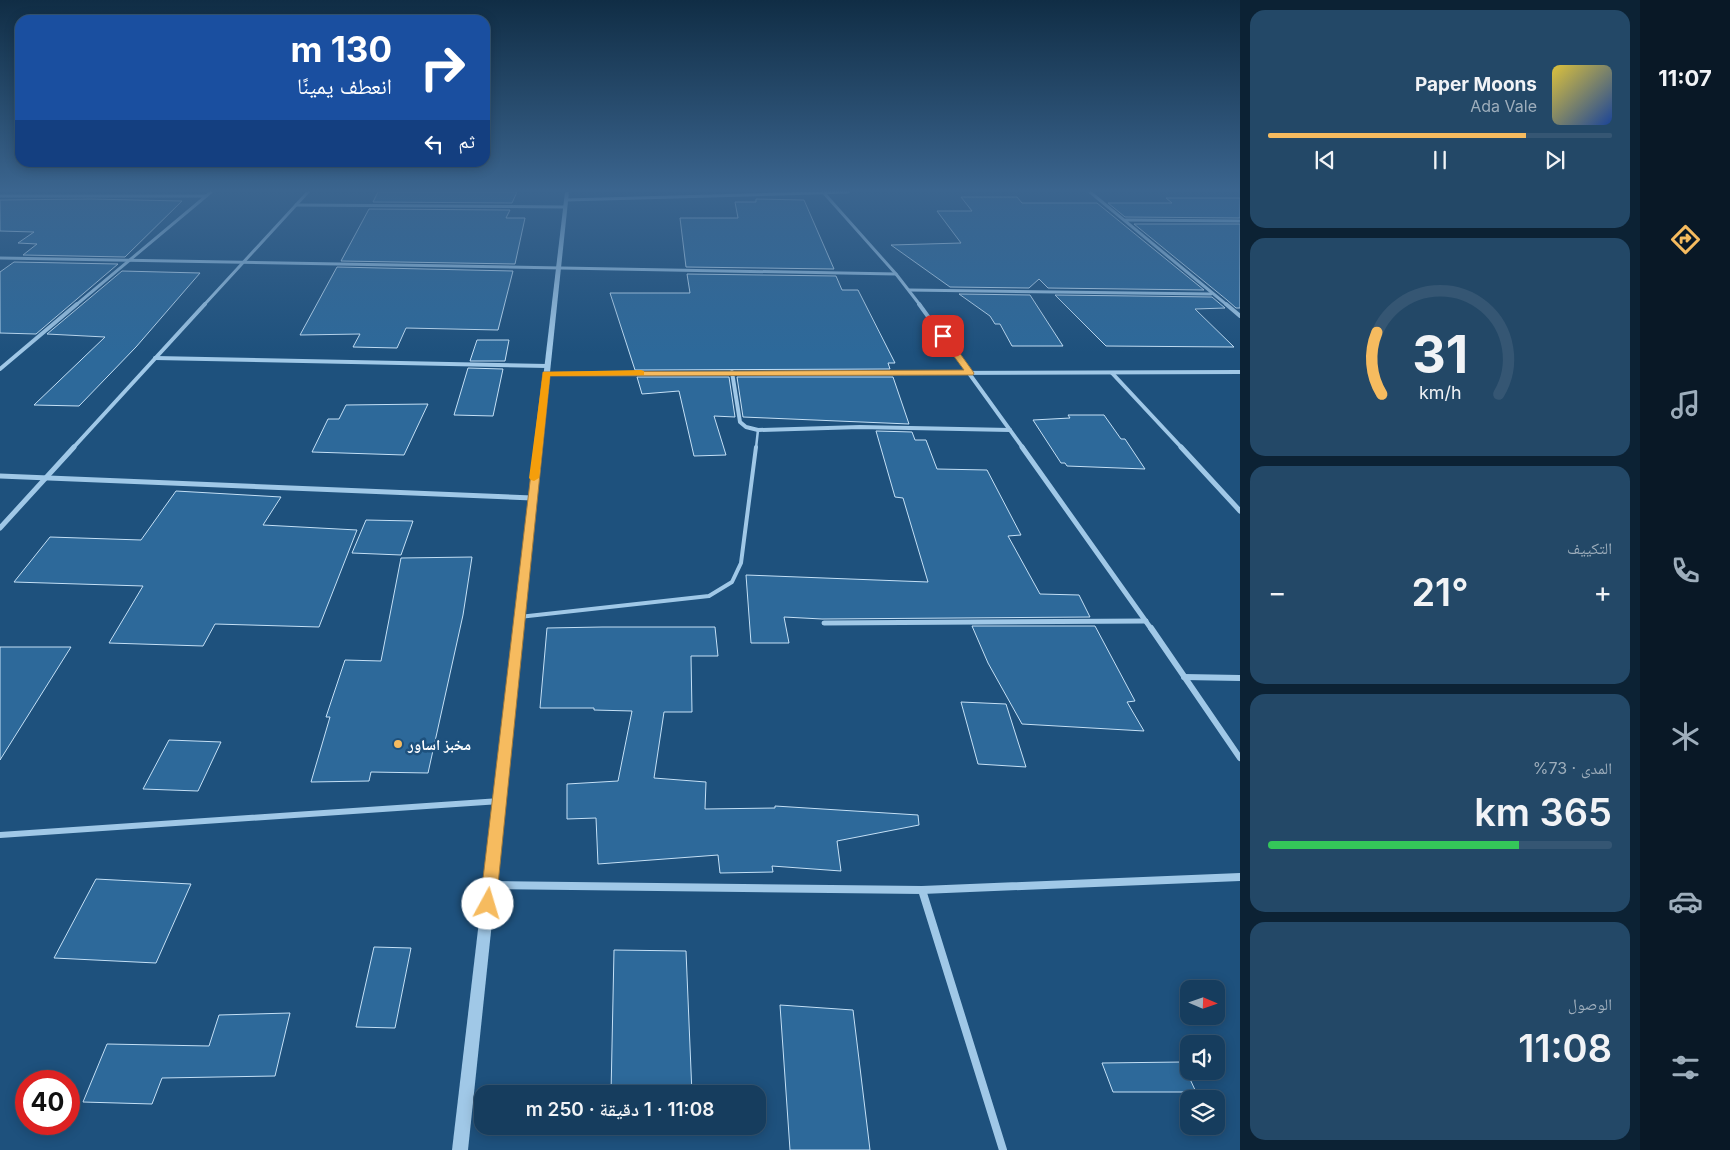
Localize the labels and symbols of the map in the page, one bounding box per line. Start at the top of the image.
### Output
pin [922,315,964,357]
place label: مخبز اساور [407,735,471,754]
marker: مخبز اساور [392,738,404,750]
position arrow [461,877,513,929]
north arrow [1180,980,1225,1025]
speed limit sign: 40 [15,1070,80,1135]

